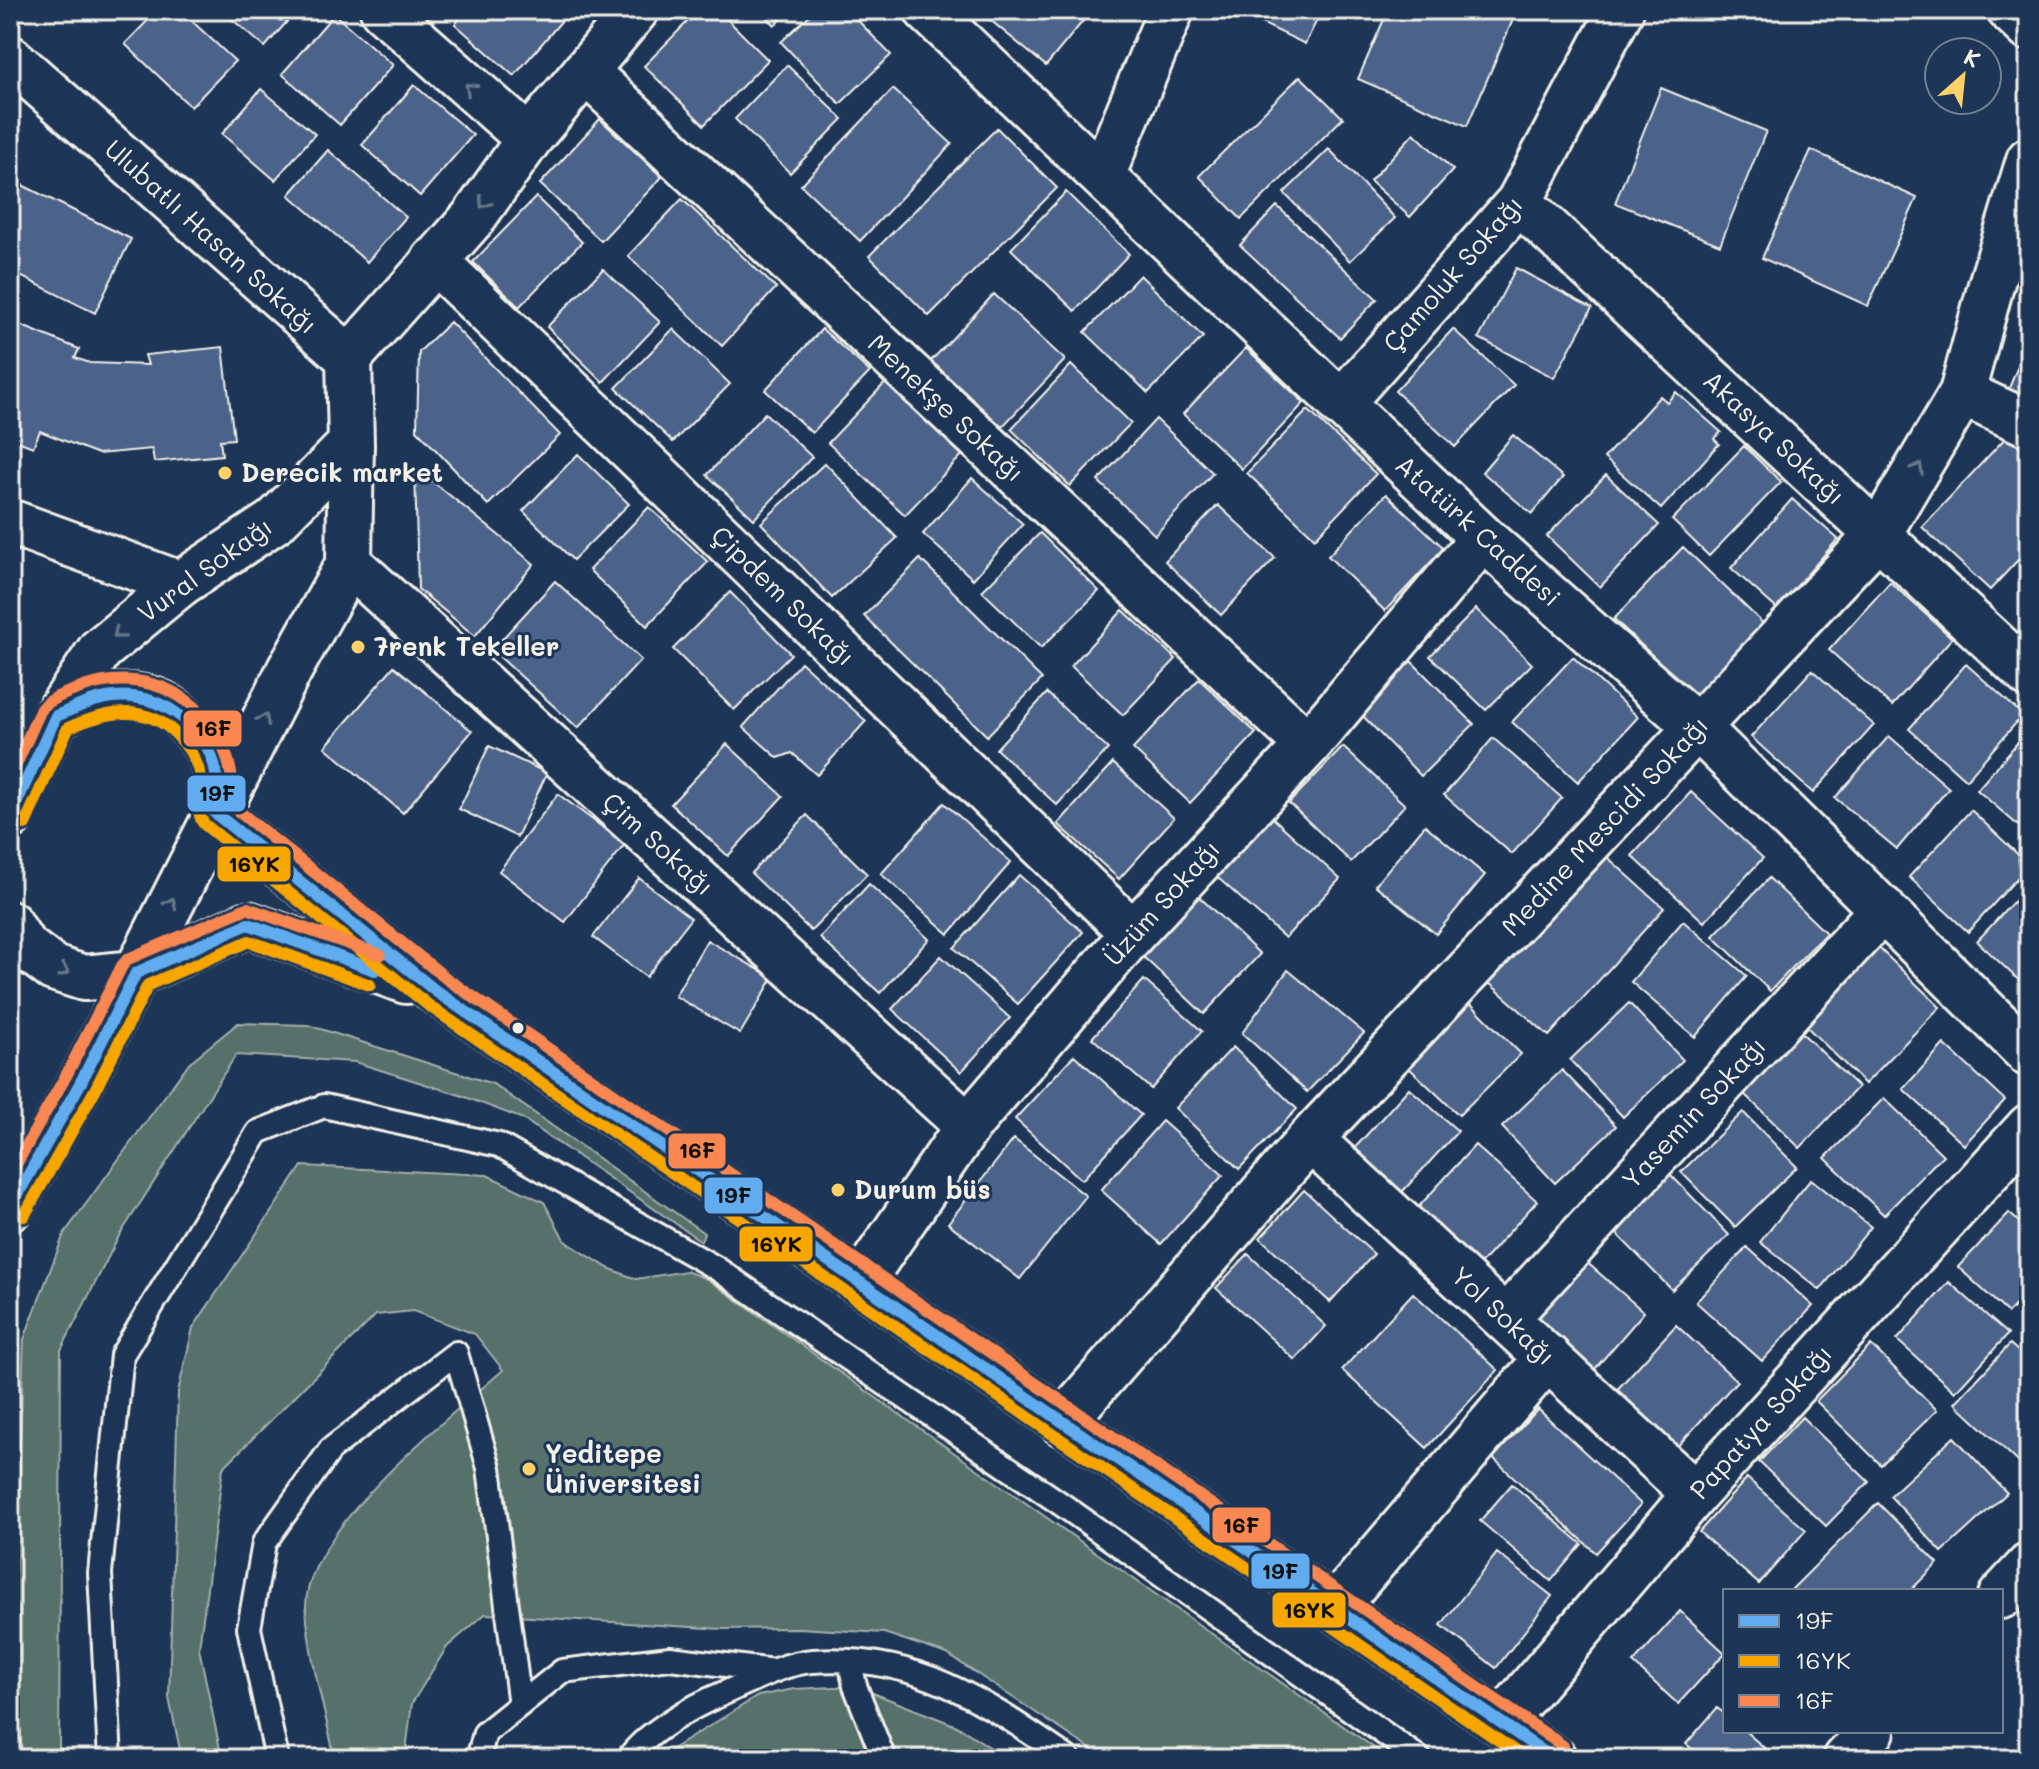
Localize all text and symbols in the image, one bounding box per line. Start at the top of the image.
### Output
north arrow [1923,36,2003,116]
text: K [1959,42,1985,74]
one-way arrow [465,83,480,97]
street label: Ulubatlı Hasan Sokağı [98,132,325,341]
street label: Çamoluk Sokağı [1375,188,1530,359]
one-way arrow [479,195,494,209]
street label: Menekşe Sokağı [861,326,1032,489]
street label: Akasya Sokağı [1697,363,1853,512]
street label: Atatürk Caddesi [1389,447,1568,613]
place label: Derecik market [241,455,443,489]
one-way arrow [1908,462,1924,477]
marker: Derecik market [216,464,234,482]
street label: Vural Sokağı [130,509,278,629]
street label: Çipdem Sokağı [704,518,863,673]
one-way arrow [112,625,127,639]
place label: 7renk Tekeller [374,629,559,663]
marker: 7renk Tekeller [349,638,367,656]
street label: Medine Mescidi Sokağı [1493,708,1715,943]
line badge: 16F [182,709,243,748]
text: 16F [194,713,232,742]
one-way arrow [254,713,269,728]
line badge: 19F [186,774,247,813]
text: 19F [198,778,236,807]
street label: Çim Sokağı [596,784,722,902]
street label: Üzüm Sokağı [1096,832,1227,973]
line badge: 16YK [216,845,292,883]
text: 16YK [228,849,280,878]
one-way arrow [161,897,176,912]
one-way arrow [56,961,70,978]
unlabelled marker [510,1020,526,1036]
street label: Yasemin Sokağı [1614,1029,1773,1196]
line badge: 16F [667,1132,727,1170]
text: 16F [678,1135,716,1164]
place label: Durum büs [854,1172,991,1206]
line badge: 19F [703,1176,764,1215]
text: 19F [714,1180,752,1209]
marker: Durum büs [829,1181,847,1199]
line badge: 16YK [738,1225,814,1263]
text: 16YK [750,1229,802,1258]
street label: Yol Sokağı [1444,1258,1563,1372]
street label: Papatya Sokağı [1682,1337,1839,1506]
place label: Yeditepe Üniversitesi [545,1436,701,1500]
marker: Yeditepe Üniversitesi [520,1460,538,1478]
line badge: 16F [1211,1506,1272,1544]
text: 16F [1222,1510,1260,1539]
line badge: 19F [1250,1552,1311,1590]
text: 19F [1261,1556,1299,1585]
legend [1723,1589,2003,1733]
line badge: 16YK [1271,1591,1347,1629]
text: 16YK [1283,1595,1335,1624]
text: 19F [1795,1604,1833,1635]
text: 16YK [1795,1644,1851,1675]
text: 16F [1795,1684,1834,1715]

